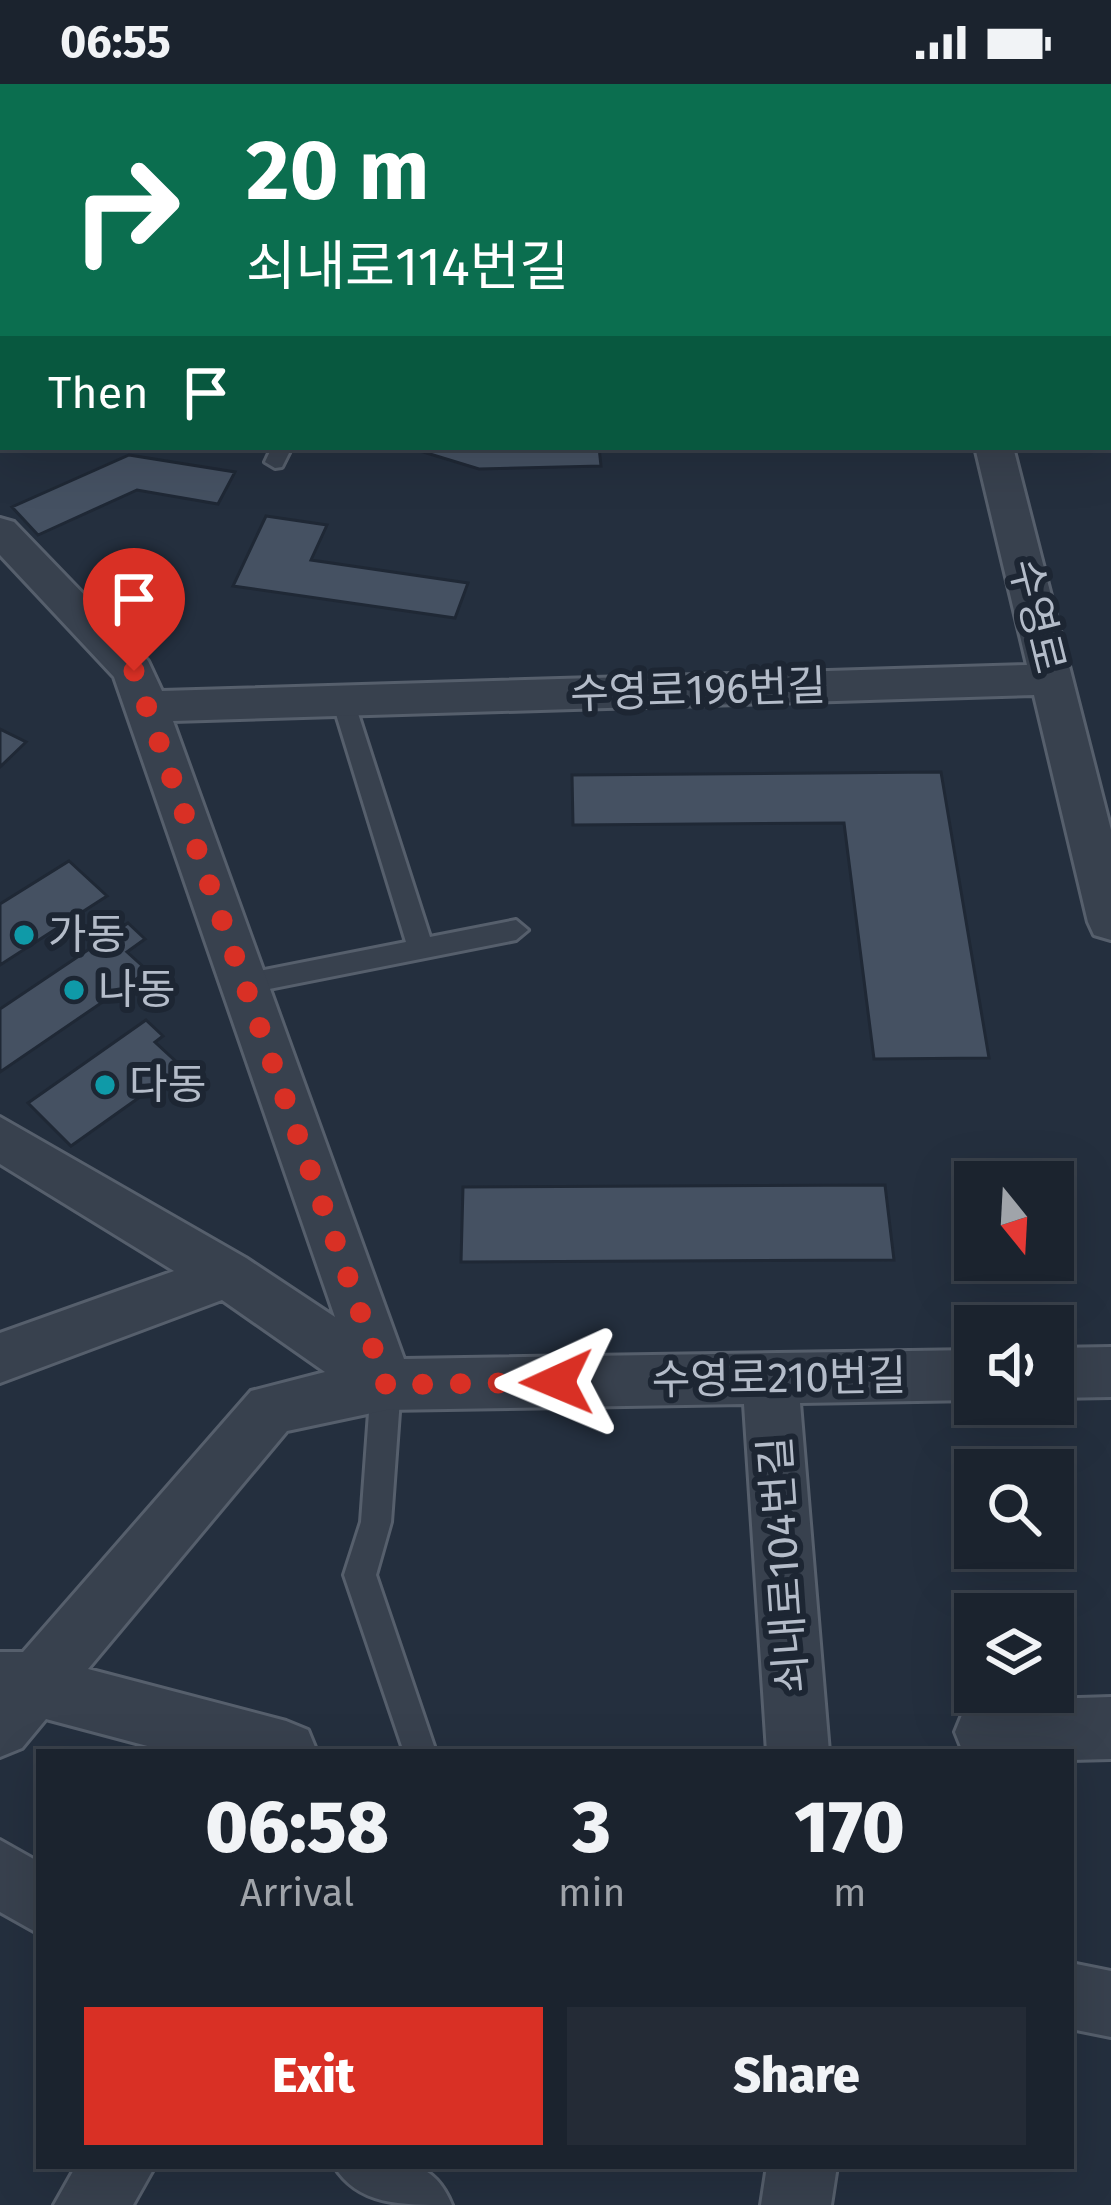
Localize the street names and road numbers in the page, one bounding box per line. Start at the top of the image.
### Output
street label: 수영로 [999,554,1075,678]
street label: 수영로196번길 [569,661,827,719]
street label: 수영로210번길 [651,1351,907,1405]
street label: 쇠내로104번길 [750,1435,818,1695]

